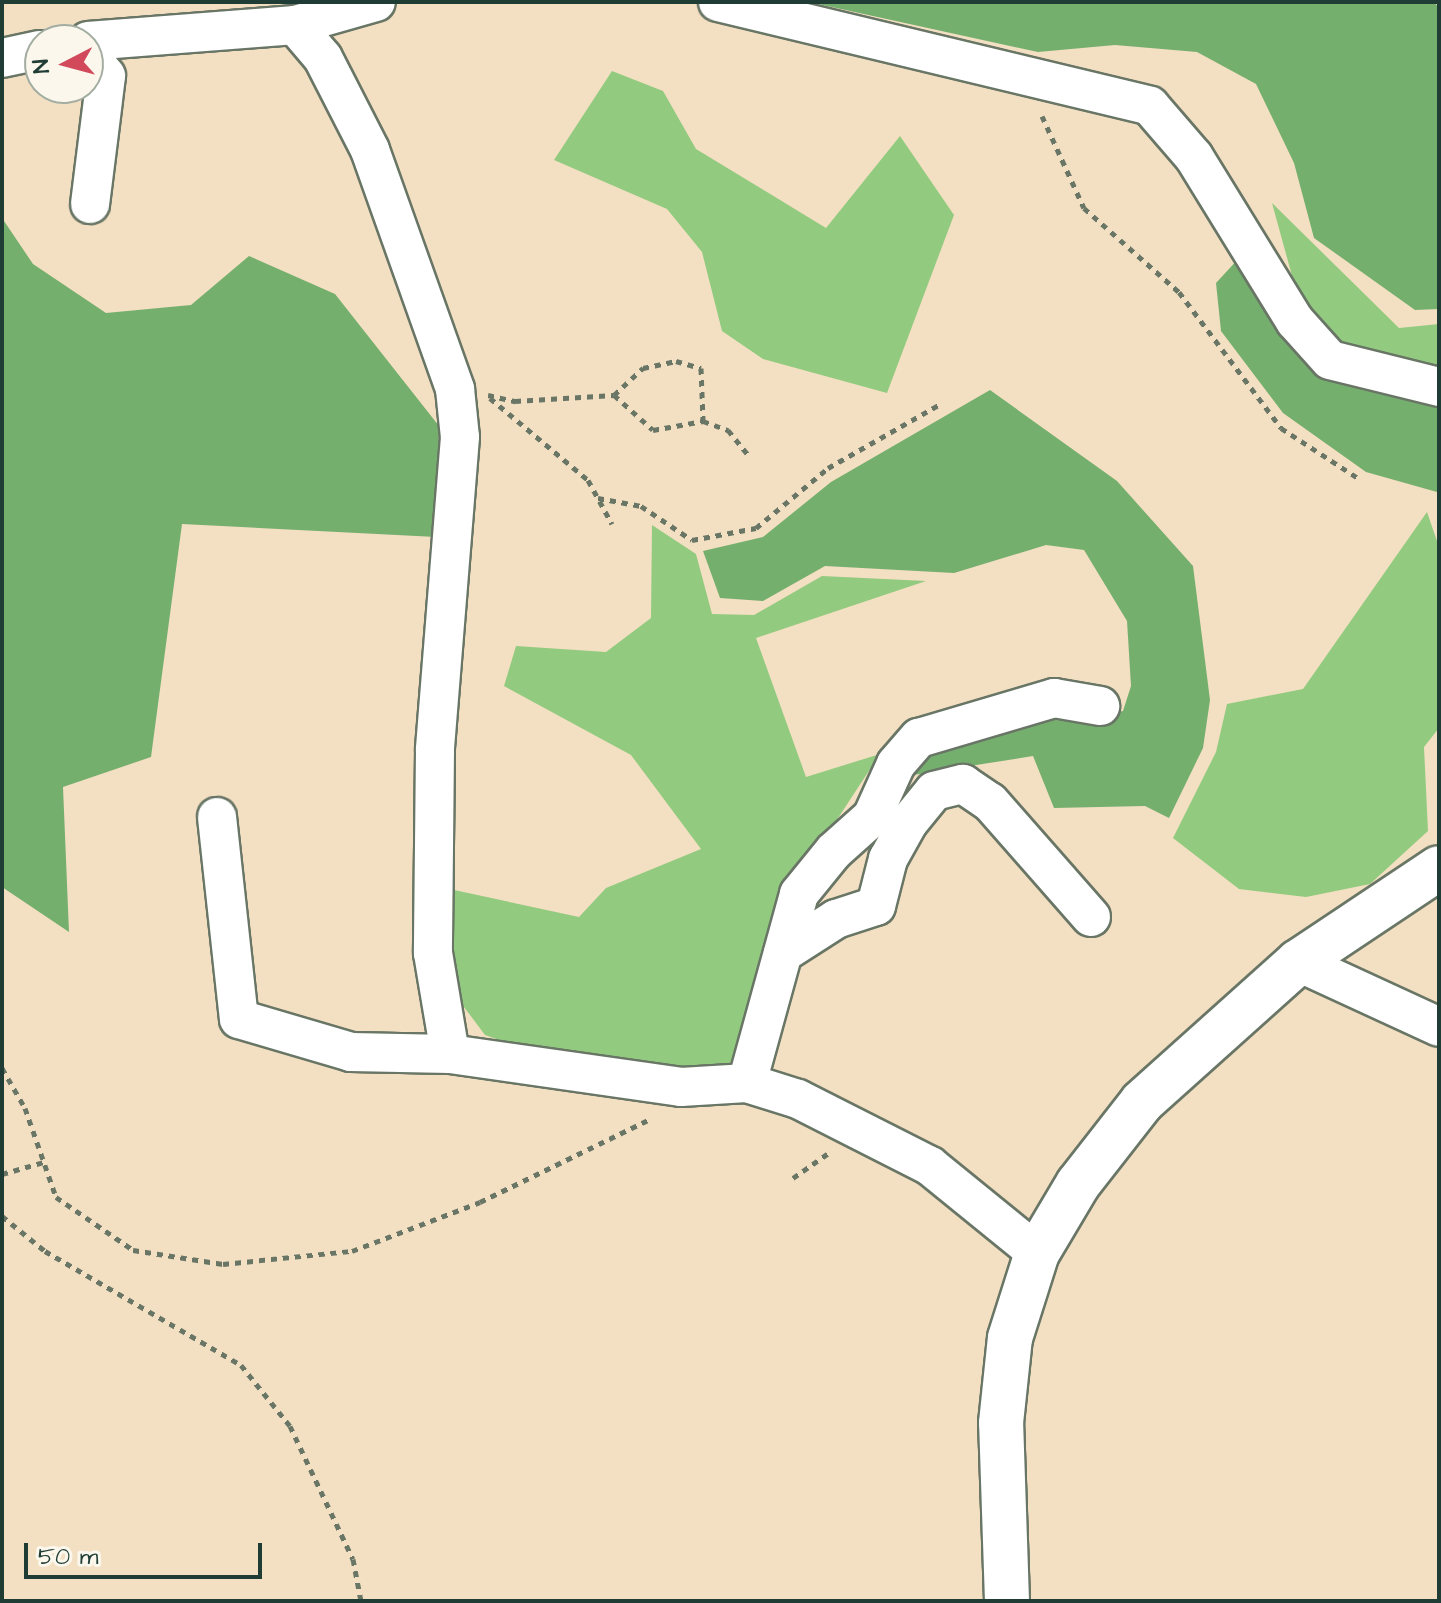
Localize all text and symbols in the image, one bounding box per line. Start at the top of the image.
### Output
north arrow [24,24,104,104]
text: N [25,58,58,75]
scale bar [28,1527,266,1577]
text: 50 m [38,1540,98,1574]

